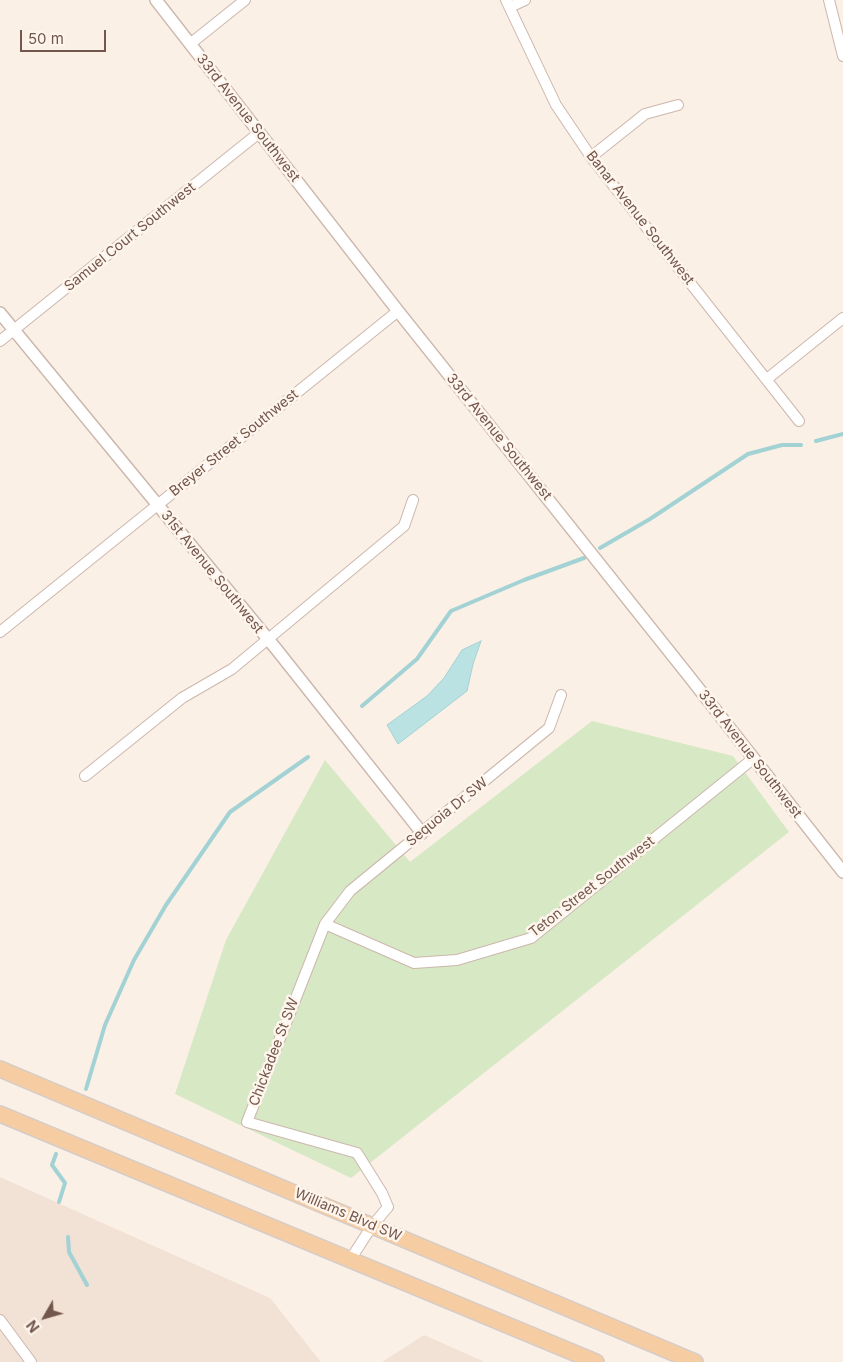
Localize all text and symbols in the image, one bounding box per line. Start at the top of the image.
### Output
scale bar [22,20,109,52]
text: 50 m [28,29,64,48]
street label: 33rd Avenue Southwest [193,51,303,185]
street label: Banar Avenue Southwest [582,148,698,288]
street label: Samuel Court Southwest [61,179,199,295]
street label: 33rd Avenue Southwest [443,370,555,504]
street label: Breyer Street Southwest [166,386,302,500]
street label: 31st Avenue Southwest [157,507,267,637]
street label: 33rd Avenue Southwest [695,687,805,821]
street label: Sequoia Dr SW [403,774,491,850]
street label: Teton Street Southwest [526,833,658,941]
street label: Chickadee St SW [246,996,302,1108]
street label: Williams Blvd SW [292,1185,404,1245]
north arrow [20,1292,70,1342]
text: N [23,1317,43,1336]

